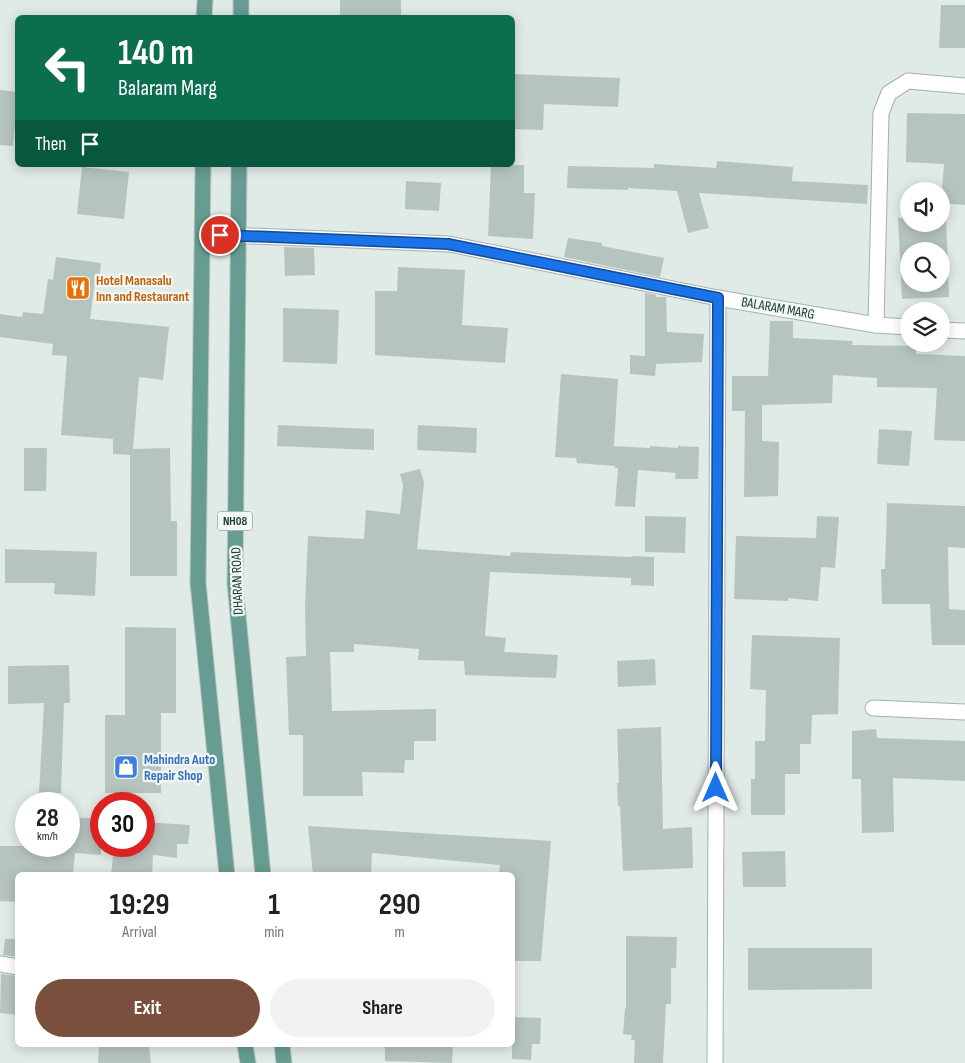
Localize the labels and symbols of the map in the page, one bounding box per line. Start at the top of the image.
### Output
pin [199,214,241,256]
place label: Hotel Manasalu Inn and Restaurant [96,272,190,305]
restaurant icon: Hotel Manasalu Inn and Restaurant [65,275,91,301]
street label: BALARAM MARG [740,293,816,323]
road number: NH08 [218,512,252,530]
street label: DHARAN ROAD [227,547,247,615]
place label: Mahindra Auto Repair Shop [144,751,215,784]
shop icon: Mahindra Auto Repair Shop [113,754,139,780]
position arrow [689,761,741,813]
speed limit sign: 30 [90,792,155,857]

